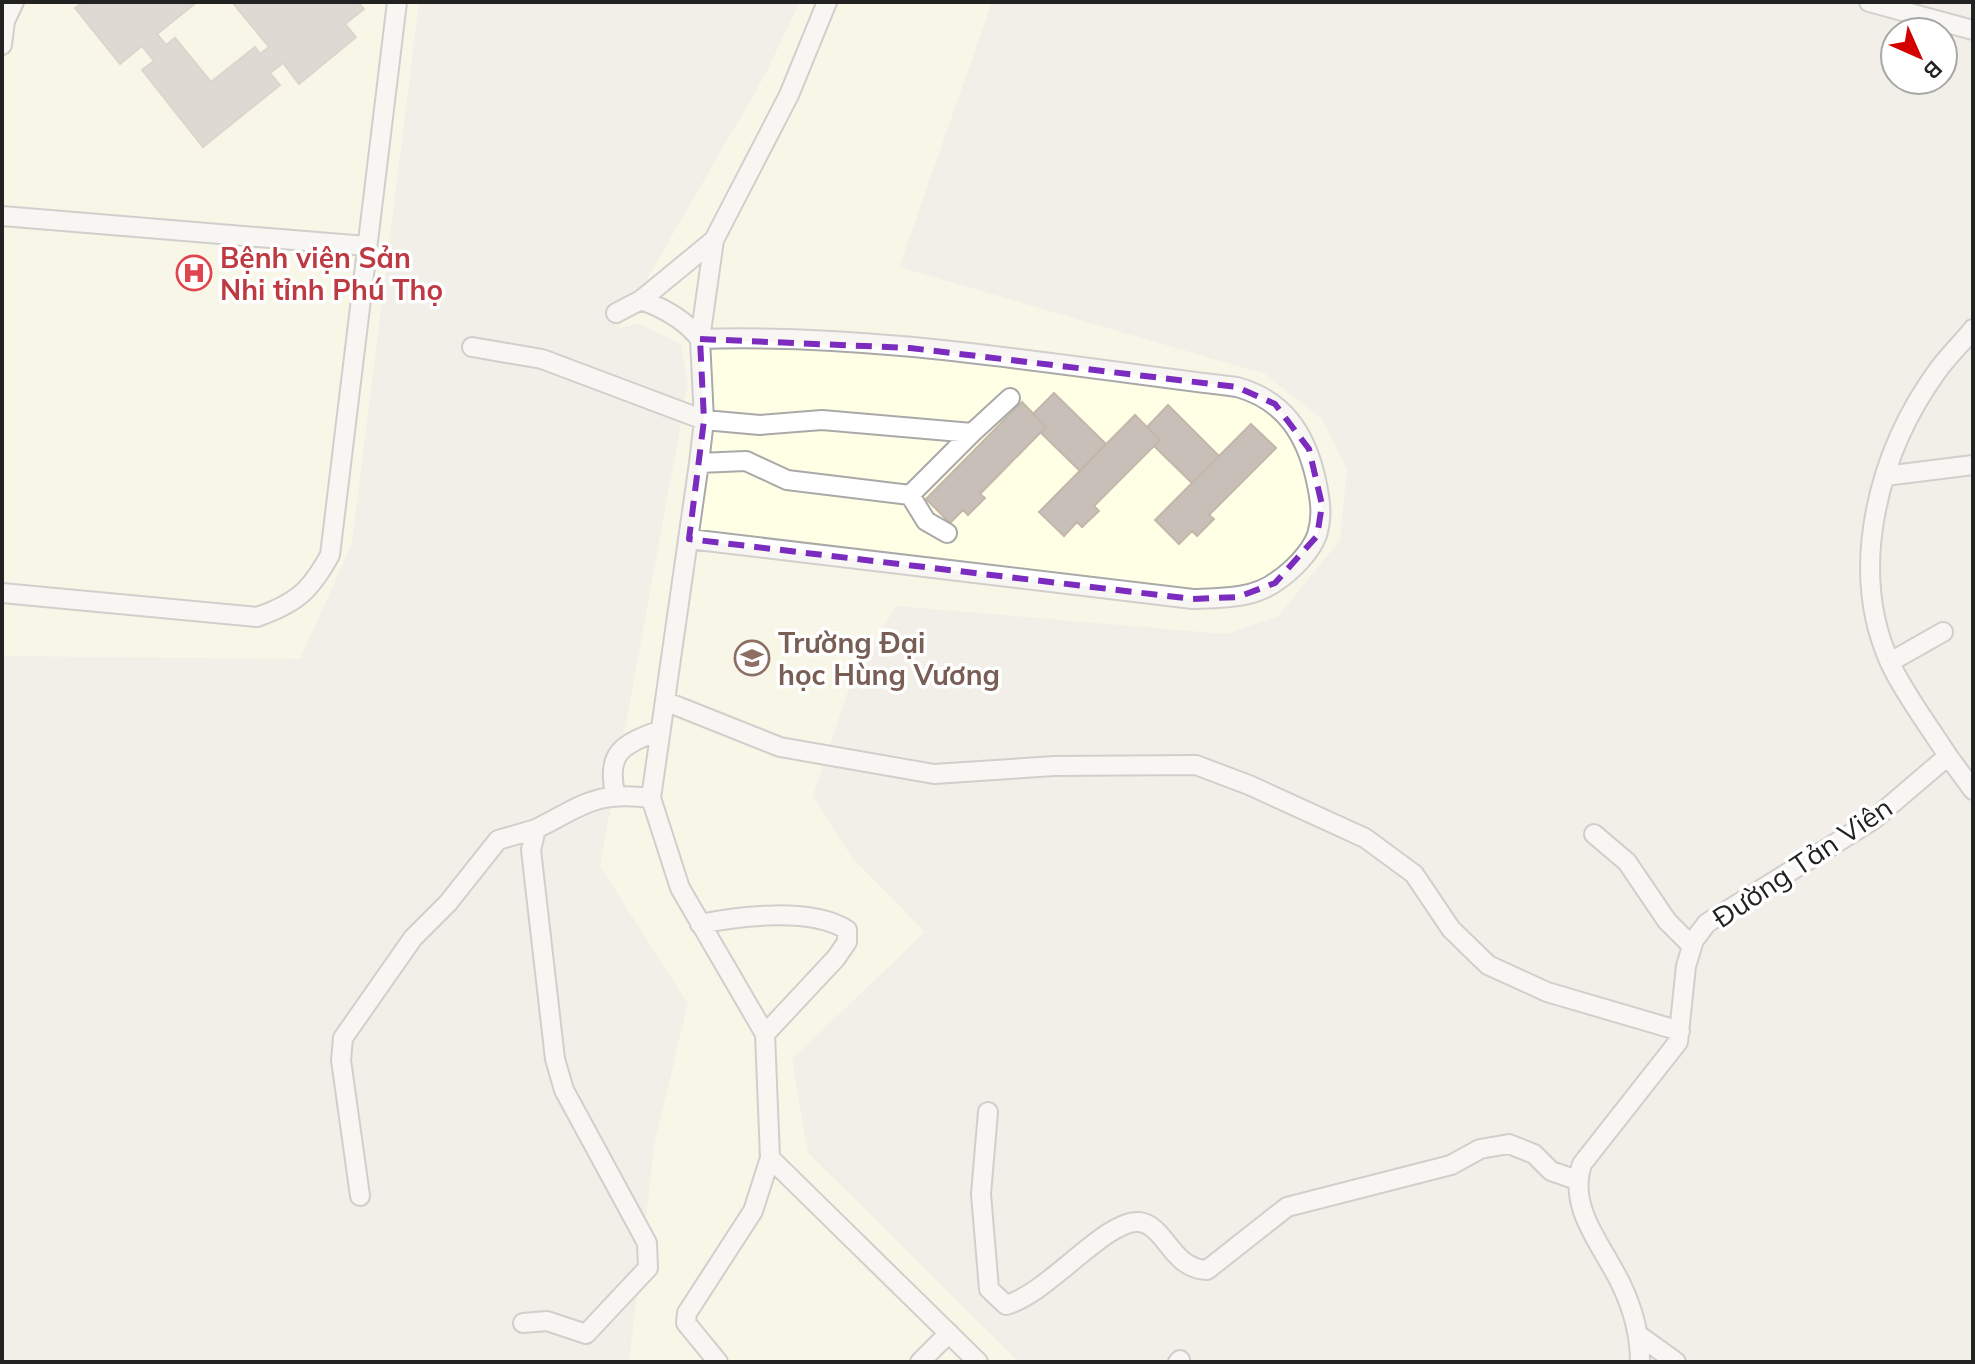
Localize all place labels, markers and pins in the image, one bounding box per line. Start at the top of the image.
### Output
place label: Bệnh viện Sản Nhi tỉnh Phú Thọ [220,240,443,307]
hospital icon: Bệnh viện Sản Nhi tỉnh Phú Thọ [175,254,213,292]
place label: Trường Đại học Hùng Vương [778,625,1000,692]
school or university icon: Trường Đại học Hùng Vương [733,639,771,677]

